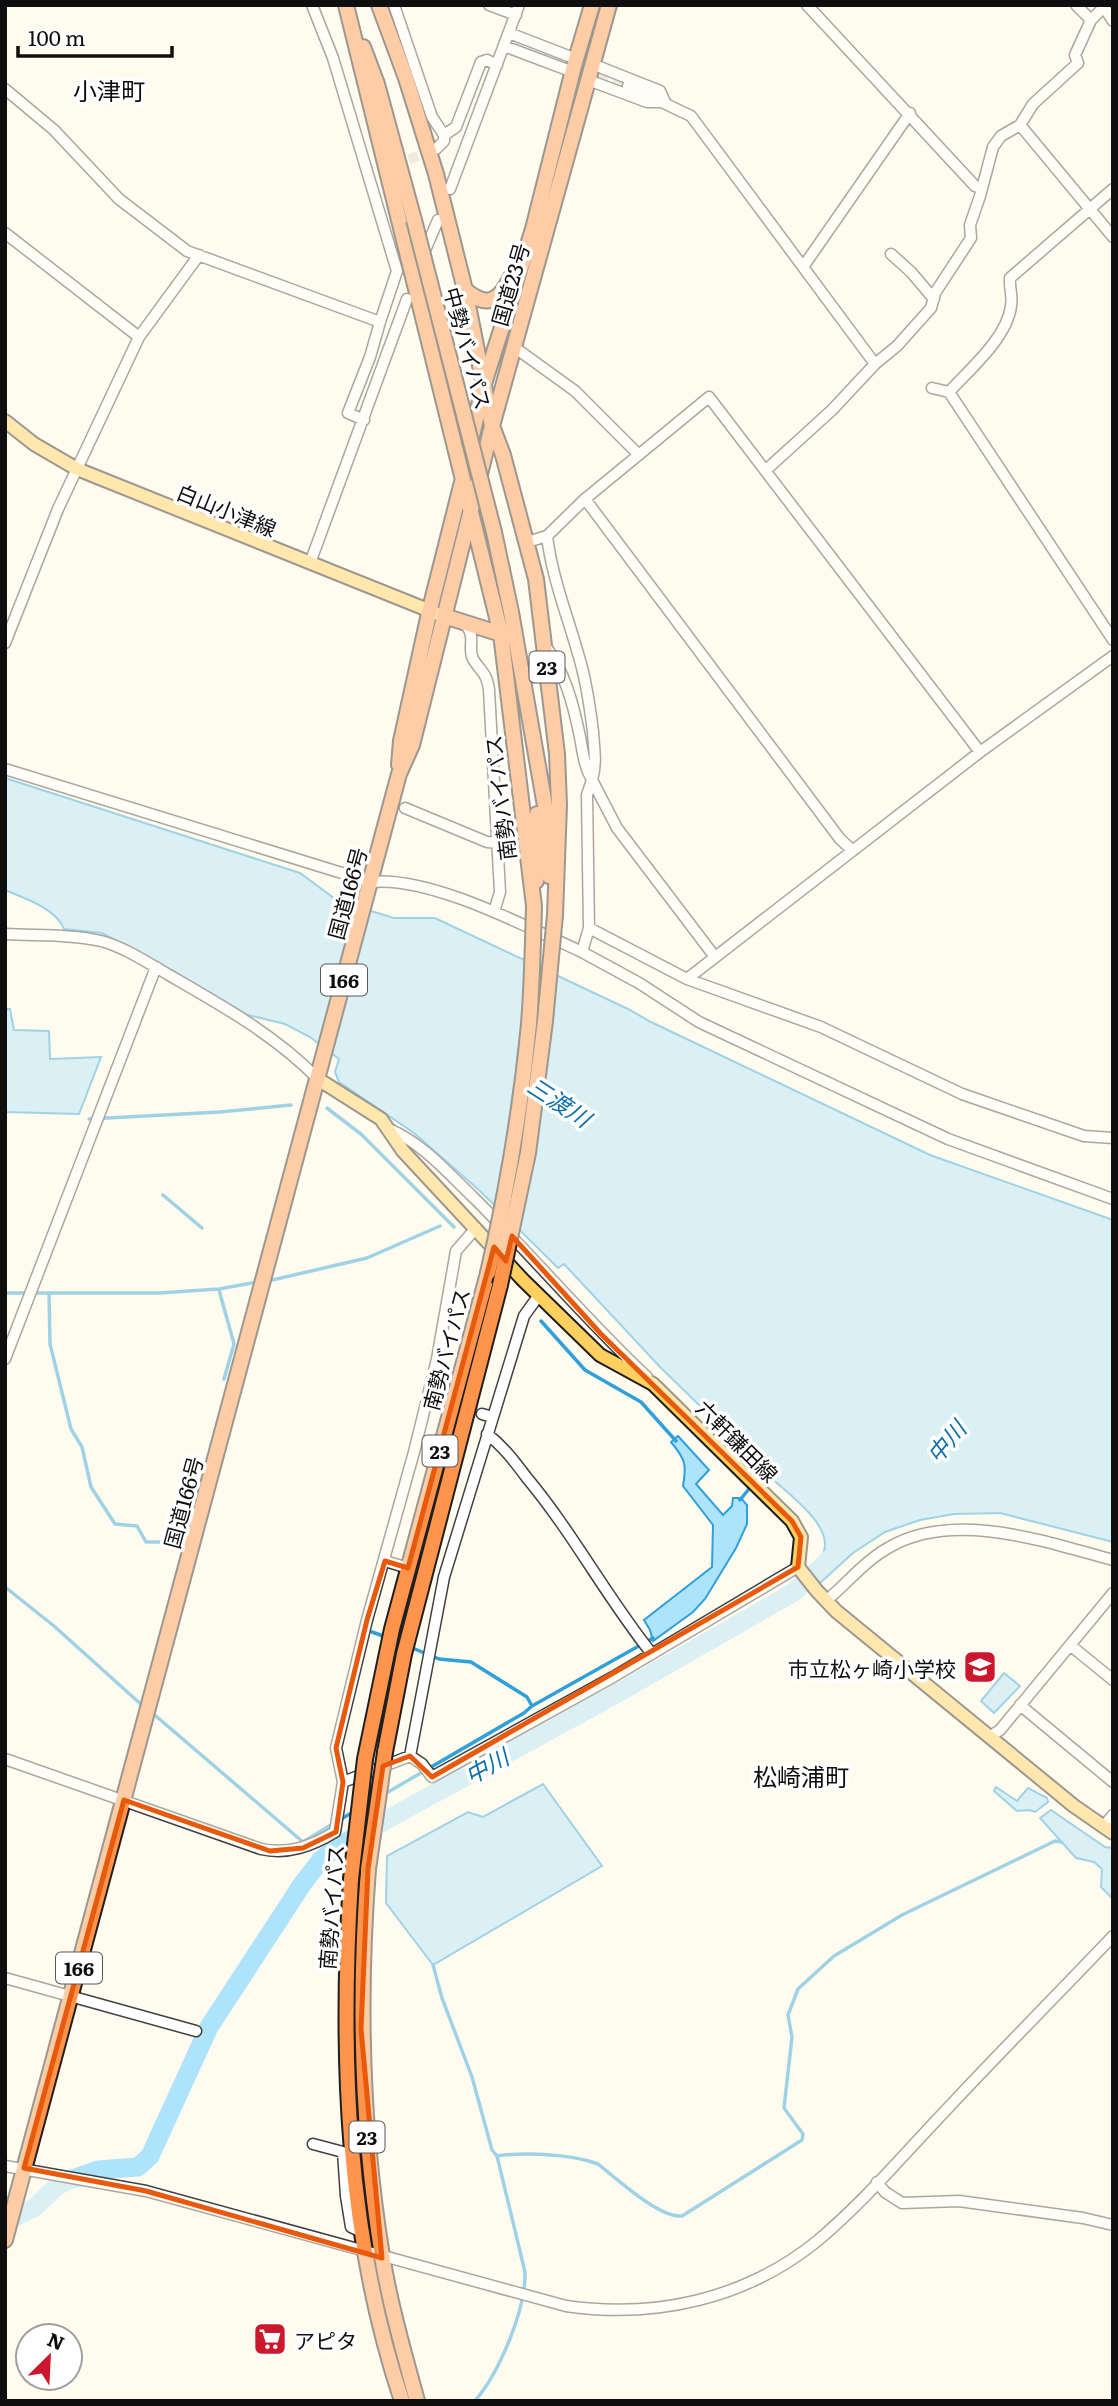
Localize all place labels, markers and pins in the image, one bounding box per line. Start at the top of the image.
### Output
school or university icon: 市立松ヶ崎小学校 [961,1648,999,1686]
place label: 市立松ヶ崎小学校 [788,1652,956,1683]
supermarket icon: アピタ [251,2320,289,2358]
place label: アピタ [294,2324,357,2355]

